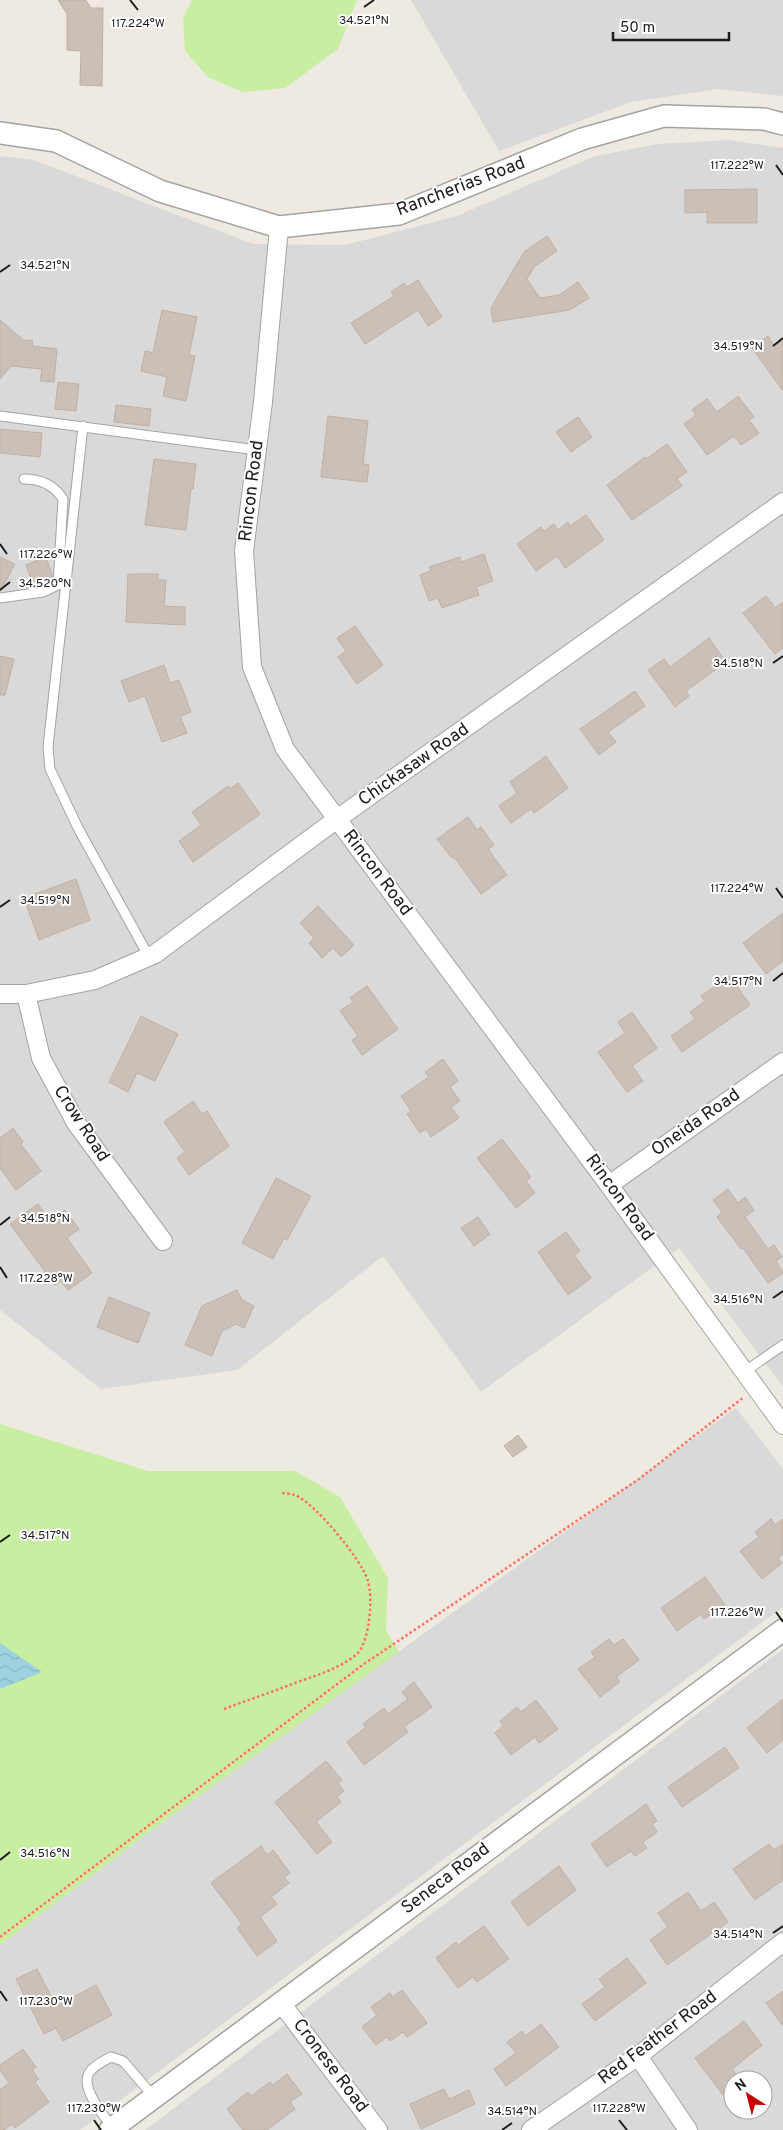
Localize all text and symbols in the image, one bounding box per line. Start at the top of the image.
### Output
scale bar [613,10,729,42]
text: 34.521°N [339,13,389,29]
text: 117.224°W [111,16,165,32]
text: 50 m [620,19,655,38]
street label: Rancherias Road [393,152,529,222]
text: 117.222°W [710,158,764,174]
text: 34.521°N [20,258,70,274]
text: 34.519°N [713,339,763,355]
street label: Rincon Road [234,439,270,543]
text: 117.226°W [19,547,73,563]
text: 34.520°N [18,576,72,592]
text: 34.518°N [713,656,763,672]
street label: Chickasaw Road [354,718,474,812]
street label: Rincon Road [337,825,417,921]
text: 117.224°W [710,881,764,897]
text: 34.519°N [20,893,70,909]
text: 34.517°N [714,974,762,990]
street label: Crow Road [48,1081,114,1167]
street label: Oneida Road [647,1084,745,1162]
street label: Rincon Road [580,1150,658,1246]
text: 34.518°N [20,1211,70,1227]
text: 117.228°W [19,1271,73,1287]
text: 34.516°N [713,1292,763,1308]
text: 34.517°N [21,1528,69,1544]
text: 117.226°W [710,1605,764,1621]
street label: Seneca Road [397,1838,495,1920]
text: 34.516°N [20,1846,70,1862]
text: 34.514°N [713,1927,763,1943]
street label: Red Feather Road [594,1986,722,2090]
text: 117.230°W [19,1994,73,2010]
street label: Cronese Road [287,2014,373,2118]
north arrow [723,2070,773,2120]
text: N [732,2076,750,2096]
text: 117.230°W [67,2101,121,2117]
text: 117.228°W [592,2101,646,2117]
text: 34.514°N [487,2104,537,2120]

